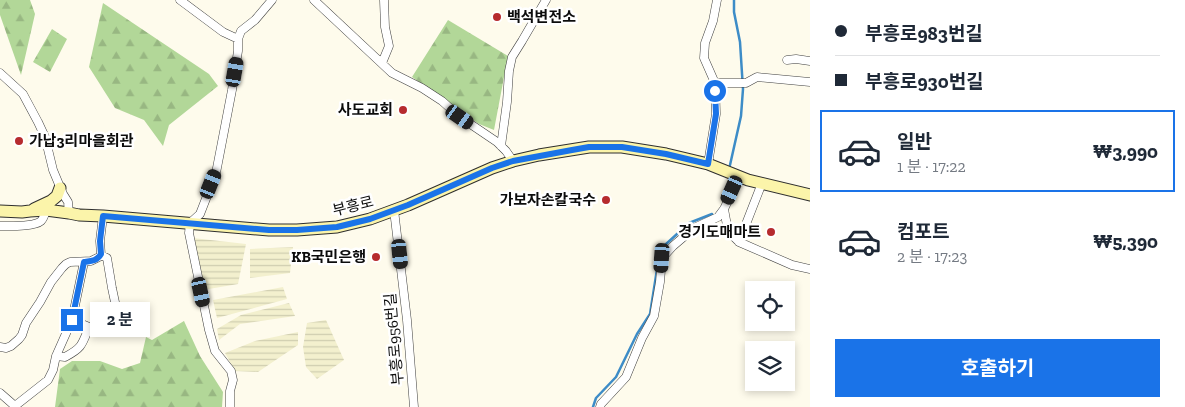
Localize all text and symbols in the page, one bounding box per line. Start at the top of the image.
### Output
place label: 백석변전소 [507,8,576,26]
marker: 백석변전소 [491,11,503,23]
text: 부흥로983번길 [865,22,983,45]
car [225,56,244,88]
text: 부흥로930번길 [865,70,984,93]
route start [704,80,726,102]
place label: 사도교회 [338,101,393,119]
car [443,102,476,132]
marker: 사도교회 [397,104,409,116]
icon: car [837,129,882,174]
text: 일반 [897,130,932,153]
place label: 가납3리마을회관 [29,132,134,150]
marker: 가납3리마을회관 [13,135,25,147]
text: ₩3,990 [1093,140,1158,163]
text: 1 분 · 17:22 [897,157,966,176]
car [198,167,223,201]
car [719,173,744,207]
place label: 가보자손칼국수 [499,191,596,209]
street label: 부흥로 [331,192,375,220]
marker: 가보자손칼국수 [600,194,612,206]
icon: car [837,219,882,264]
text: 컴포트 [897,220,949,243]
place label: 경기도매마트 [678,223,761,241]
marker: 경기도매마트 [765,226,777,238]
text: ₩5,390 [1093,230,1158,253]
car [390,238,409,270]
car [653,243,670,273]
text: 2 분 · 17:23 [897,247,967,266]
place label: KB국민은행 [291,248,366,266]
marker: KB국민은행 [370,251,382,263]
car [190,276,211,308]
map controls [745,281,795,391]
button: locate [745,281,795,331]
street label: 부흥로956번길 [381,292,407,386]
callout: 2 분 [90,302,150,338]
route end [61,309,83,331]
text: 2 분 [107,310,133,329]
button: 호출하기 [835,339,1160,397]
button: layers [745,341,795,391]

